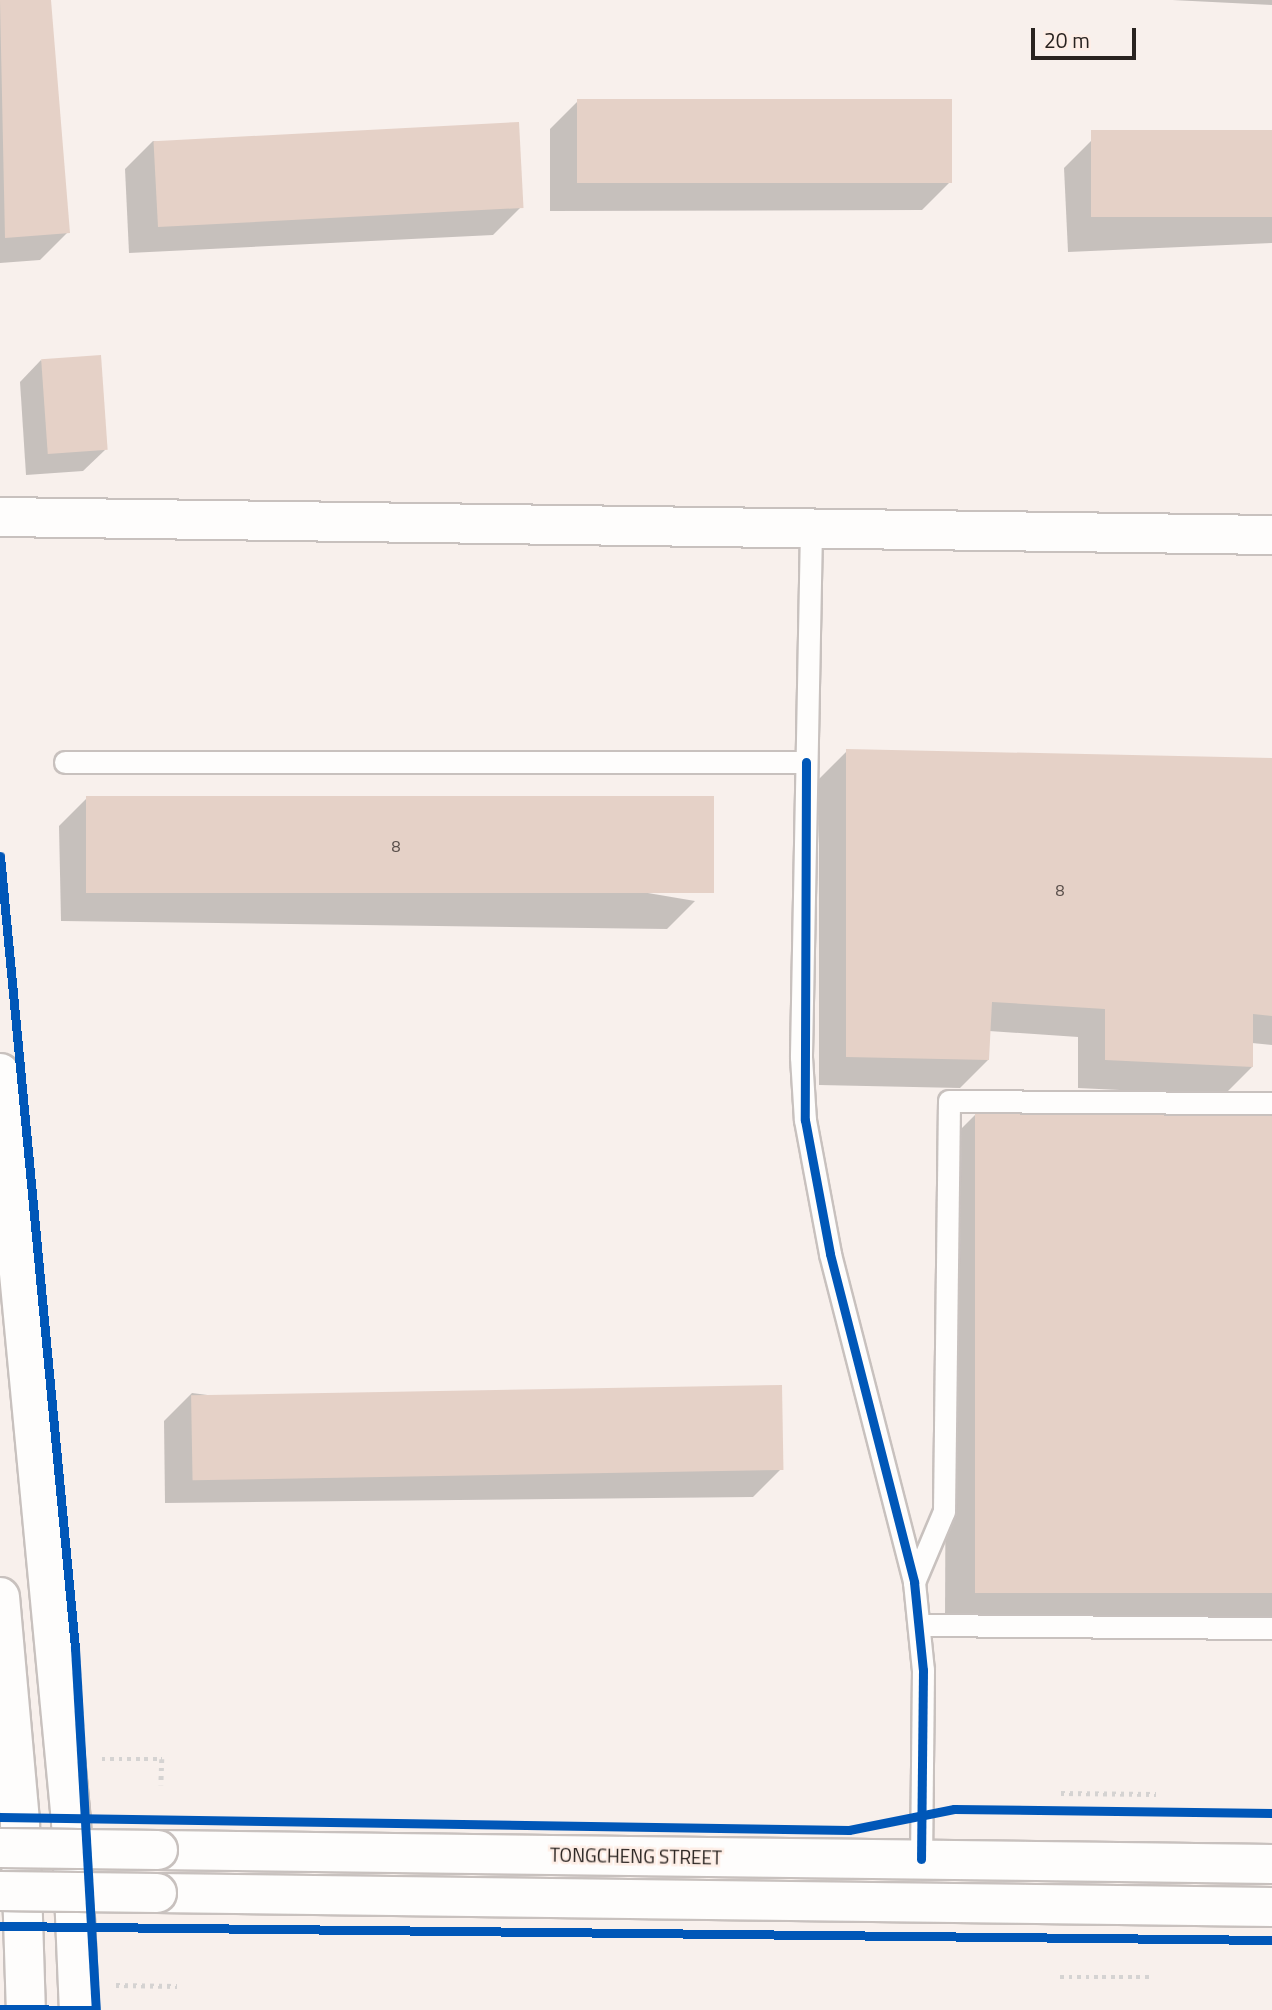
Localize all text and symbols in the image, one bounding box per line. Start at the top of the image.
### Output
scale bar [1034,14,1139,58]
text: 20 m [1044,24,1090,56]
house number: 8 [392,836,400,856]
house number: 8 [1056,880,1064,900]
street label: TONGCHENG STREET [550,1843,722,1869]

